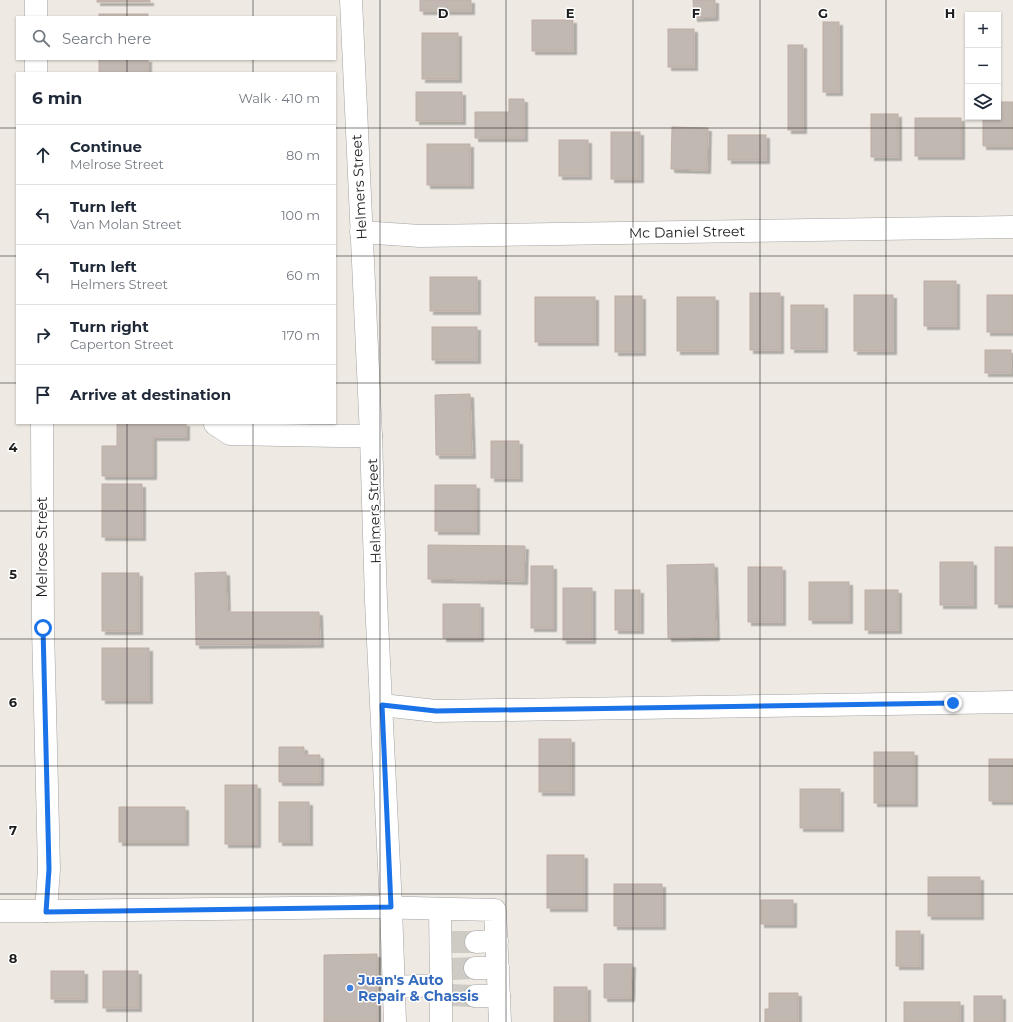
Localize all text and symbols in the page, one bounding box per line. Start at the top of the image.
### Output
text: D [438,5,449,21]
text: E [566,5,575,21]
text: F [692,5,700,21]
text: G [818,5,828,21]
text: H [945,5,955,21]
map controls [965,12,1001,120]
button: + [965,12,1001,48]
search box [16,16,336,60]
icon: search [30,27,52,49]
text: Search here [62,29,151,48]
button: − [965,48,1001,84]
button: layers [965,84,1001,120]
text: 6 min [32,88,82,108]
text: Walk · 410 m [238,90,320,106]
street label: Helmers Street [347,134,371,240]
text: Continue [70,137,142,156]
icon: ahead [32,144,54,166]
text: 80 m [286,147,320,163]
text: Melrose Street [70,156,164,172]
text: Turn left [70,197,137,216]
icon: left [32,204,54,226]
text: 100 m [281,207,320,223]
text: Van Molan Street [70,216,181,232]
street label: Mc Daniel Street [629,222,746,242]
text: Turn left [70,257,137,276]
icon: left [32,264,54,286]
text: 60 m [286,267,320,283]
text: Helmers Street [70,276,168,292]
text: Turn right [70,317,149,336]
icon: right [32,324,54,346]
text: 170 m [282,327,320,343]
text: Caperton Street [70,336,174,352]
icon: arrive [32,384,54,406]
text: Arrive at destination [70,385,231,404]
text: 4 [9,439,18,455]
street label: Helmers Street [363,458,385,564]
street label: Melrose Street [33,496,51,598]
text: 5 [9,566,17,582]
route start [34,619,52,637]
text: 6 [9,694,18,710]
route end [944,694,962,712]
text: 7 [9,822,17,838]
text: 8 [9,950,18,966]
place label: Juan's Auto Repair & Chassis [357,971,479,1005]
marker: Juan's Auto Repair & Chassis [345,983,355,993]

